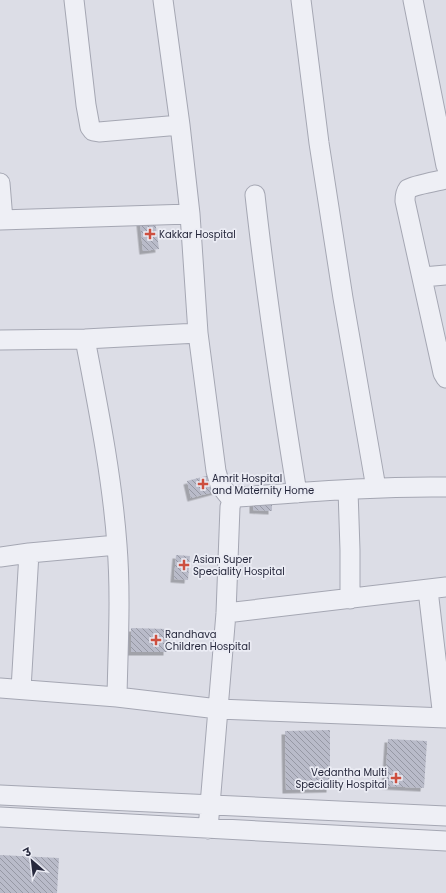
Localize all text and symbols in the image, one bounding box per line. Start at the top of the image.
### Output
place label: Kakkar Hospital [159,227,236,242]
marker: Kakkar Hospital [144,228,156,240]
place label: Amrit Hospital and Maternity Home [212,471,314,498]
marker: Amrit Hospital and Maternity Home [197,478,209,490]
place label: Asian Super Speciality Hospital [193,552,285,579]
marker: Asian Super Speciality Hospital [178,559,190,571]
place label: Randhava Children Hospital [165,627,250,654]
marker: Randhava Children Hospital [150,634,162,646]
place label: Vedantha Multi Speciality Hospital [295,765,387,792]
marker: Vedantha Multi Speciality Hospital [390,772,402,784]
north arrow [12,841,52,881]
text: उ [20,843,34,861]

